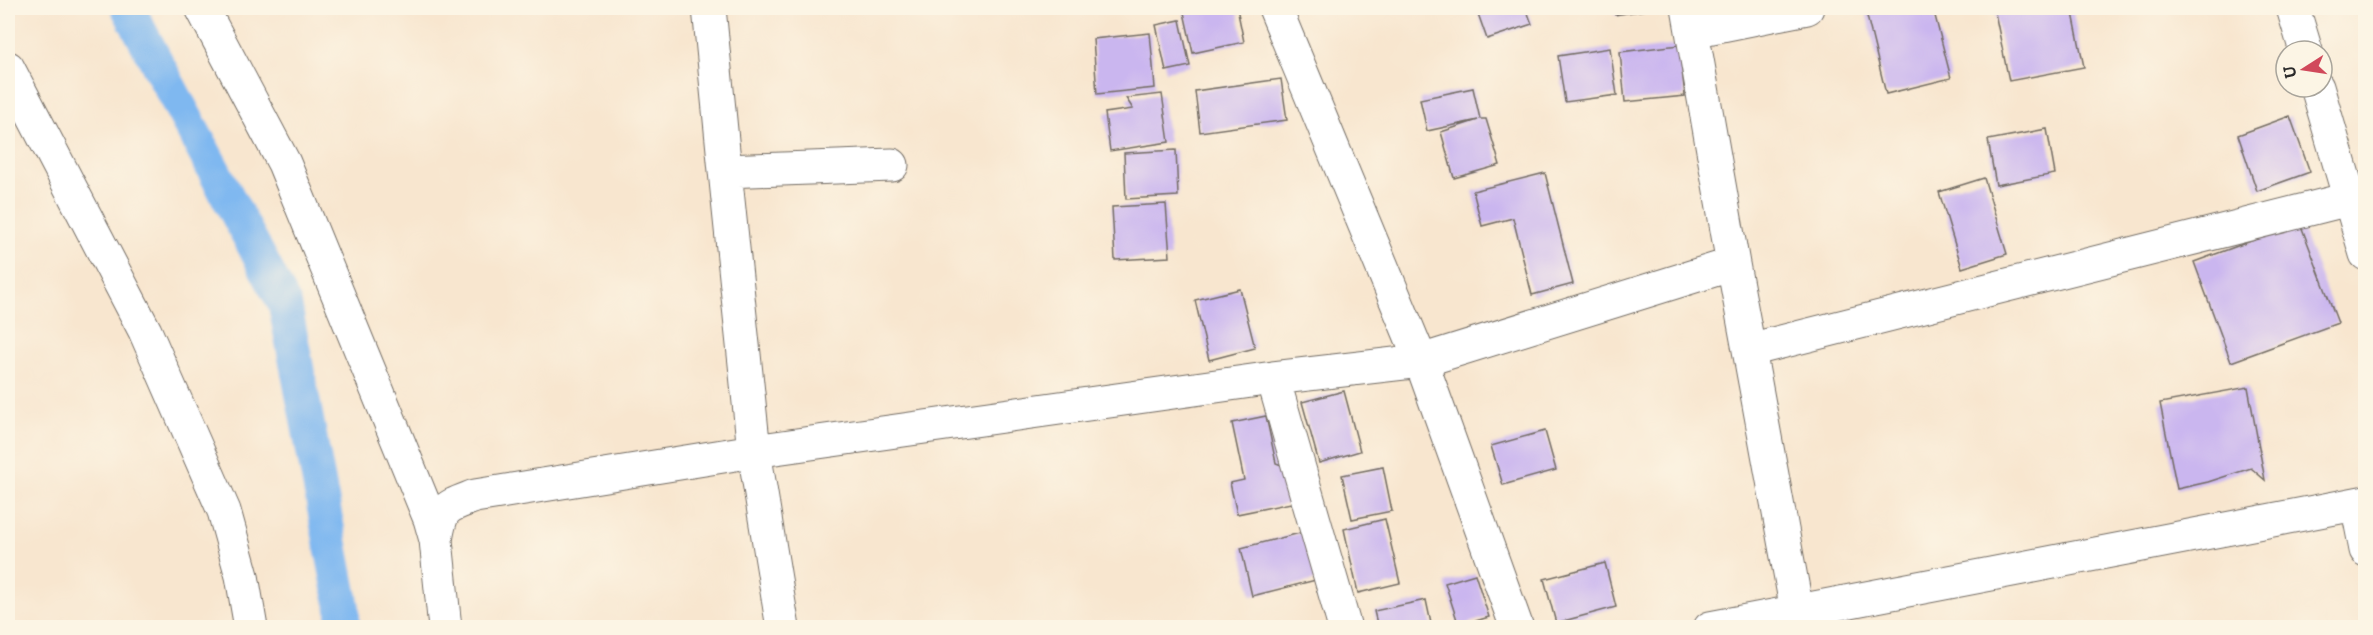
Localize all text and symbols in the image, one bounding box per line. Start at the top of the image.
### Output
north arrow [2274,39,2334,99]
text: U [2279,63,2301,80]

